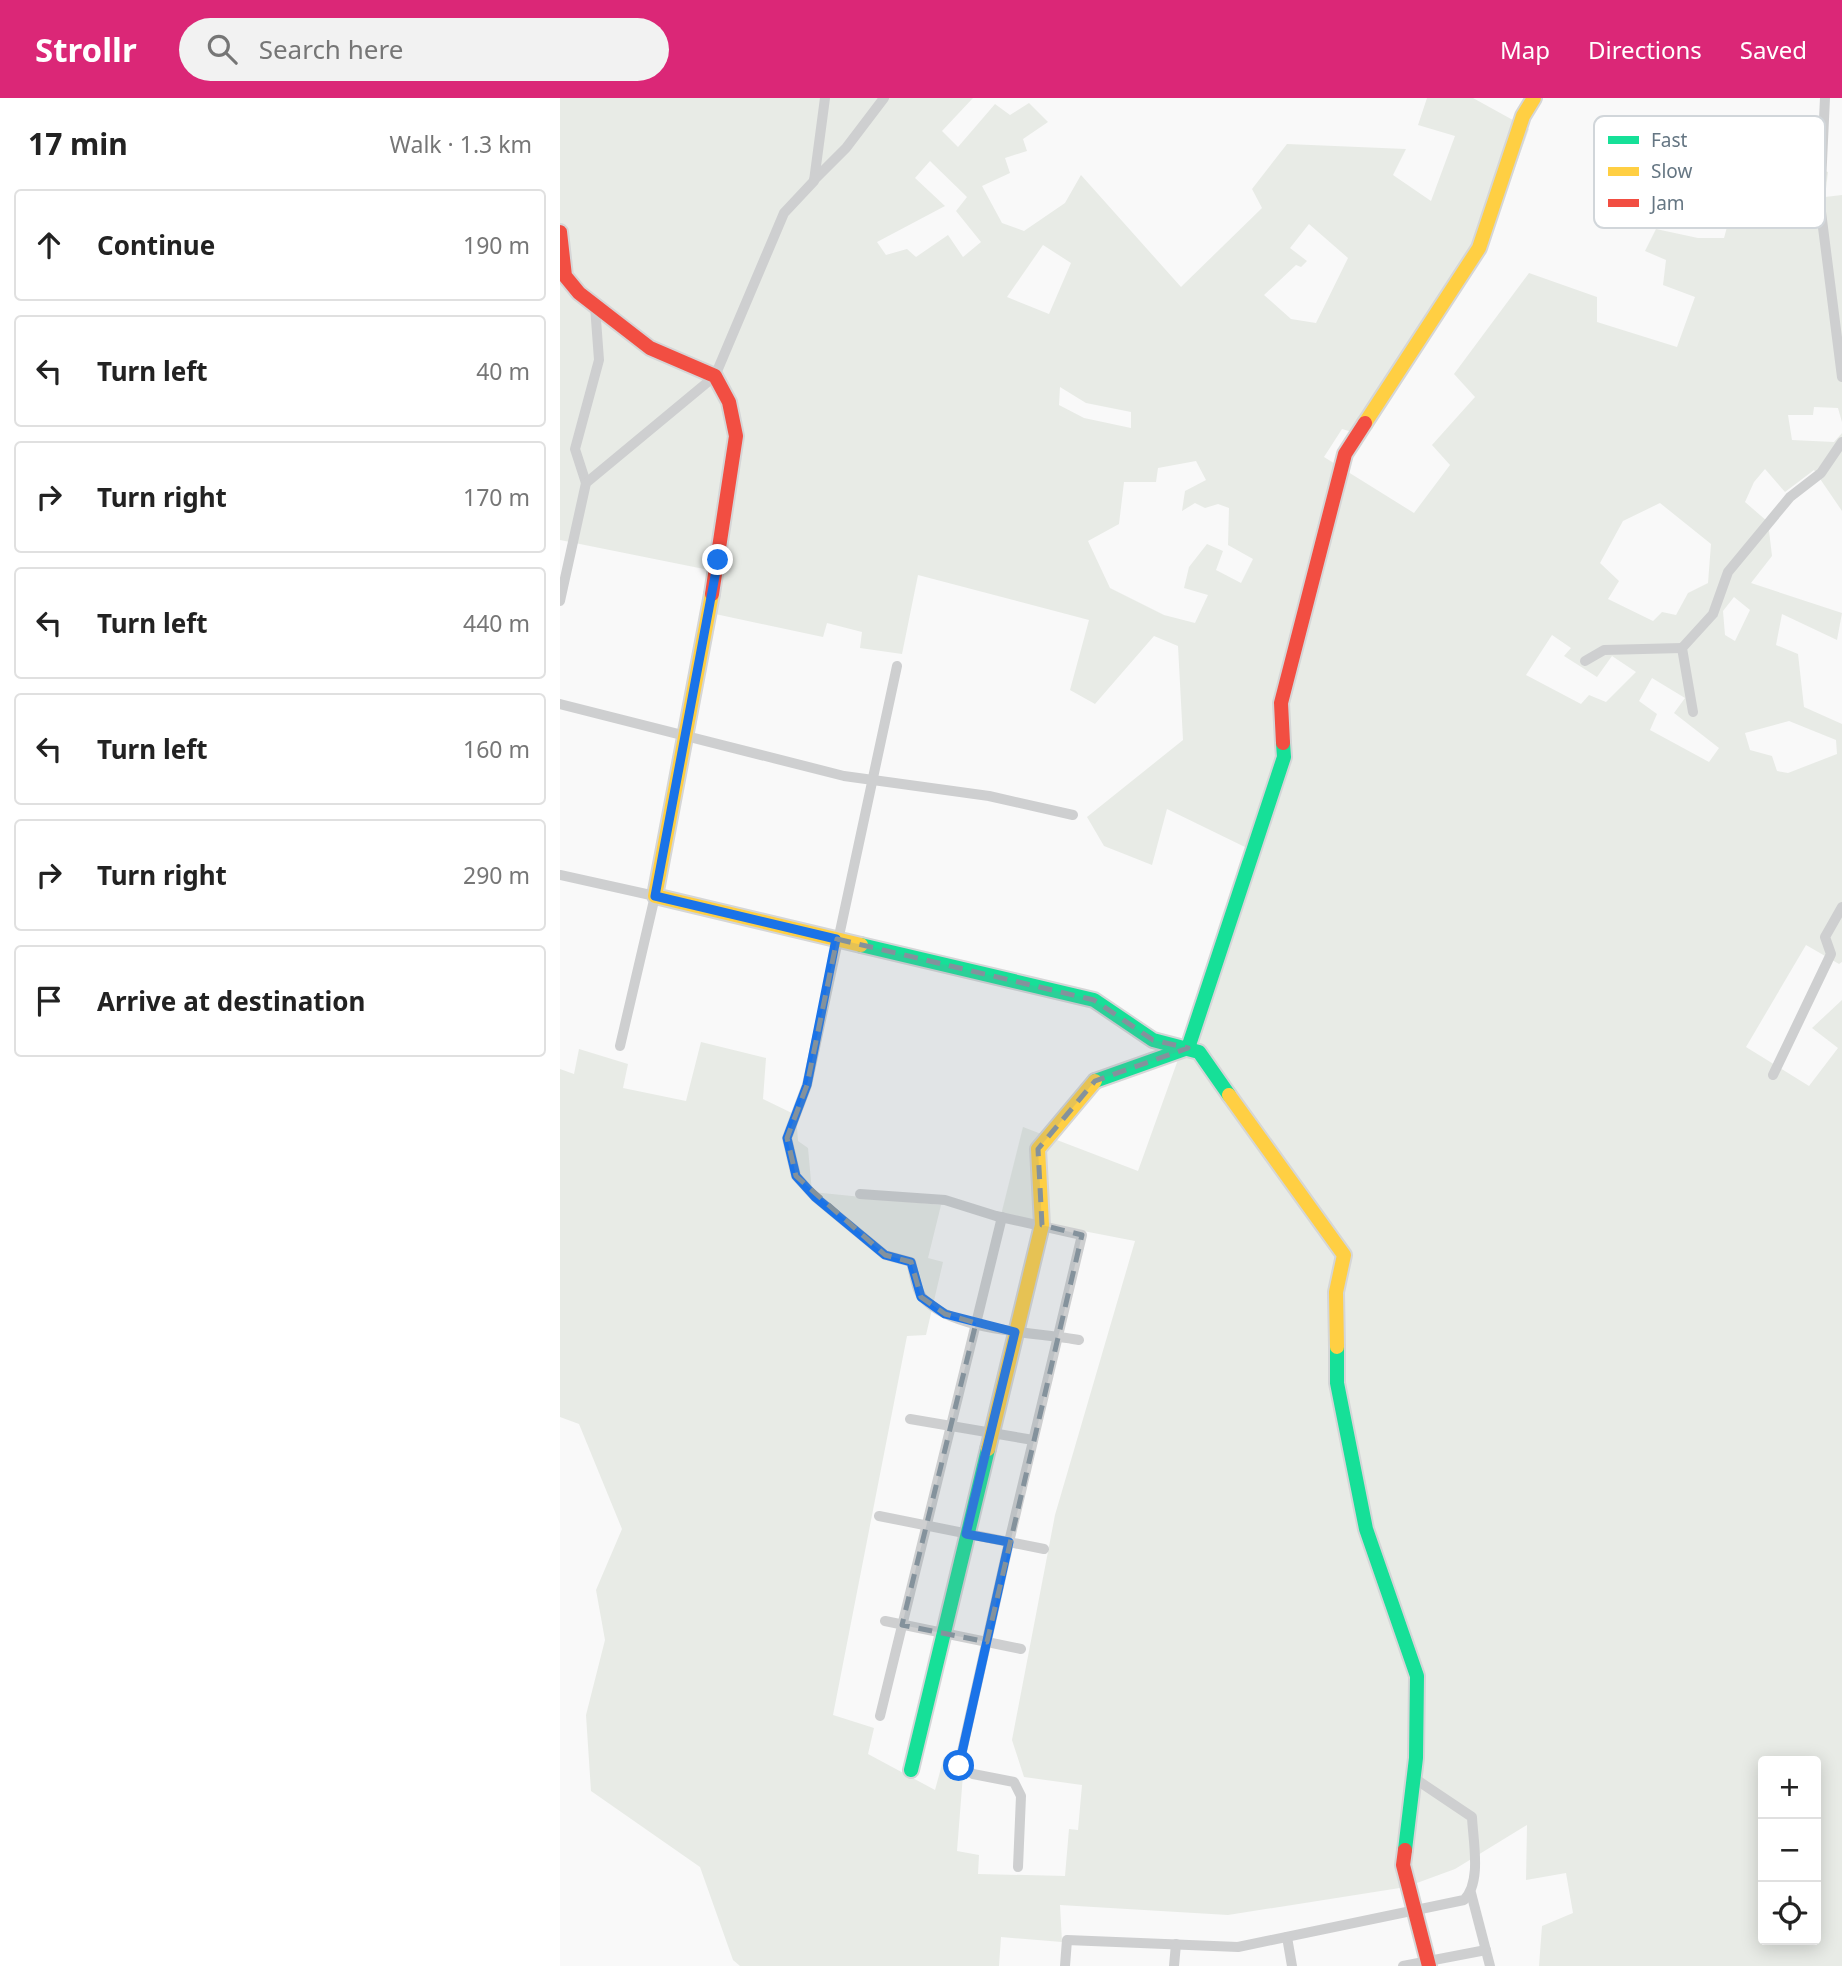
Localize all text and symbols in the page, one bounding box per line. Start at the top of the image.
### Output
search box [179,18,669,81]
text: Strollr [35,27,137,72]
icon: search [203,30,241,68]
text: Search here [259,31,403,67]
text: Map [1500,33,1550,66]
text: Directions [1588,33,1702,66]
text: Saved [1740,33,1807,66]
legend [1594,116,1825,228]
text: 17 min [28,123,128,164]
text: Fast [1651,127,1688,153]
text: Walk · 1.3 km [390,128,532,160]
text: Slow [1651,158,1692,184]
text: Jam [1649,190,1685,216]
icon: ahead [30,226,68,264]
text: Continue [97,227,215,263]
text: 190 m [463,229,530,261]
icon: left [30,352,68,390]
text: Turn left [97,353,208,389]
text: 40 m [476,355,530,387]
icon: right [30,478,68,516]
text: Turn right [97,479,227,515]
text: 170 m [463,481,530,513]
route end [702,544,733,575]
icon: left [30,604,68,642]
text: Turn left [97,605,208,641]
text: 440 m [463,607,530,639]
icon: left [30,730,68,768]
text: Turn left [97,731,208,767]
text: 160 m [463,733,530,765]
icon: right [30,856,68,894]
text: Turn right [97,857,227,893]
text: 290 m [463,859,530,891]
icon: arrive [30,982,68,1020]
text: Arrive at destination [97,983,366,1019]
route start [943,1750,974,1781]
map controls [1758,1756,1821,1945]
button: + [1758,1756,1821,1819]
button: − [1758,1819,1821,1882]
button: locate [1758,1882,1821,1945]

